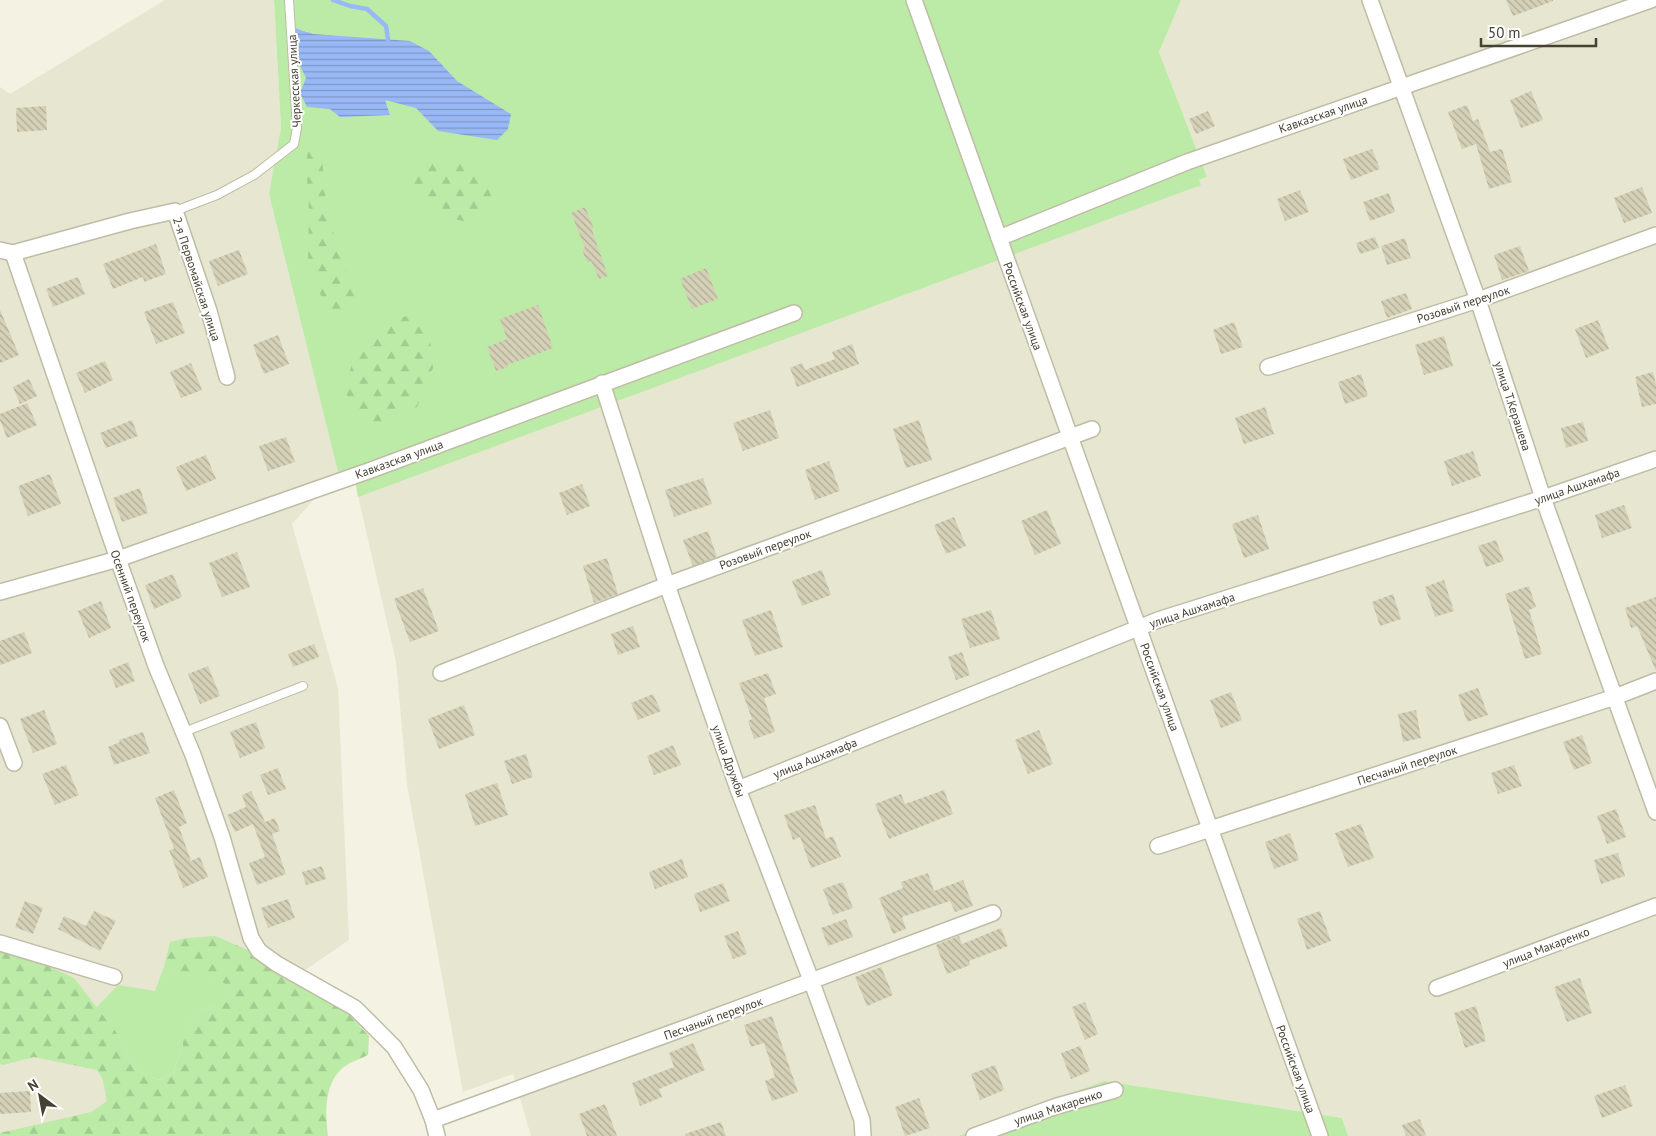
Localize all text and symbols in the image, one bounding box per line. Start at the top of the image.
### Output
scale bar [1481,15,1596,47]
text: 50 m [1488,23,1521,42]
street label: Черкесская улица [284,34,304,128]
street label: Кавказcкая улица [1277,92,1369,136]
street label: 2-я Первомайская улица [170,215,224,343]
street label: Российская улица [1000,260,1046,352]
street label: Розовый переулок [1415,282,1512,326]
street label: улица Т.Керашева [1491,359,1535,453]
street label: Кавказcкая улица [353,436,445,482]
street label: улица Ашхамафа [1532,464,1622,508]
street label: Розовый переулок [717,525,813,573]
street label: Осенний переулок [107,548,155,644]
street label: улица Ашхамафа [1147,589,1237,631]
street label: Российская улица [1137,641,1183,733]
street label: улица Дружбы [709,723,749,799]
street label: улица Ашхамафа [771,734,859,782]
street label: Песчаный переулок [1355,742,1459,788]
street label: улица Макаренко [1500,924,1592,970]
street label: Песчаный переулок [662,993,765,1043]
street label: Российская улица [1273,1023,1319,1115]
north arrow [15,1071,65,1121]
text: N [24,1075,42,1095]
street label: улица Макаренко [1012,1086,1104,1128]

